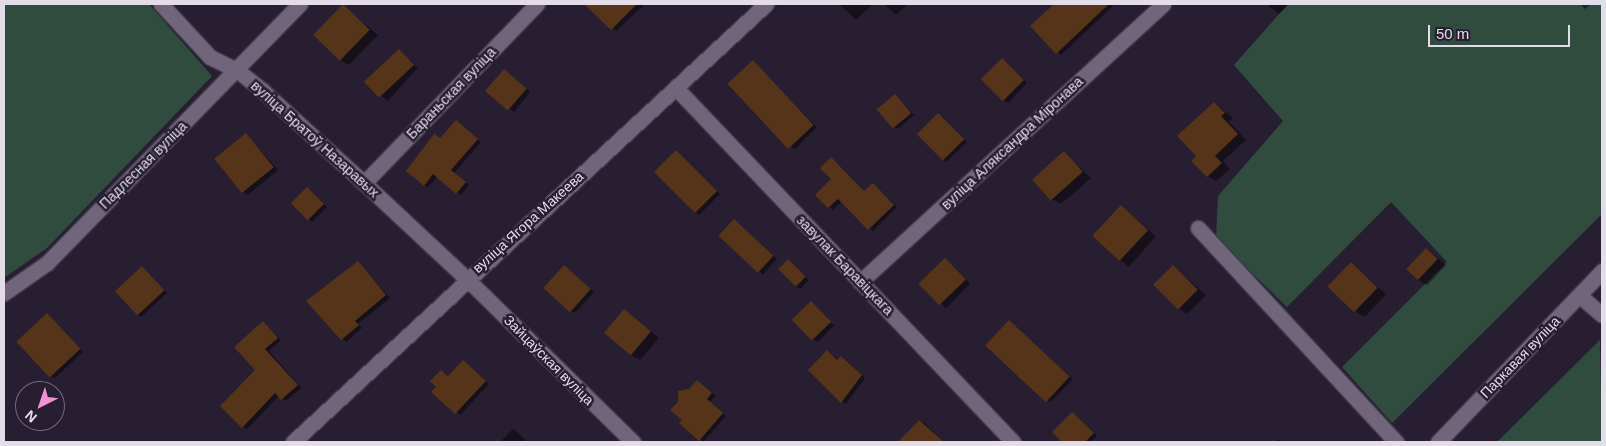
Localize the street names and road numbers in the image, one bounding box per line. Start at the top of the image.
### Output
street label: Бараньская вуліца [403,44,499,142]
street label: вуліца Аляксандра Міронава [938,73,1086,213]
street label: вуліца Братоў Назаравых [248,77,382,201]
street label: Падлесная вуліца [96,118,190,212]
street label: вуліца Ягора Макеева [469,168,587,276]
street label: завулак Баравіцкага [793,212,897,318]
street label: Зайцаўская вуліца [500,311,598,409]
street label: Паркавая вуліца [1477,313,1563,401]

